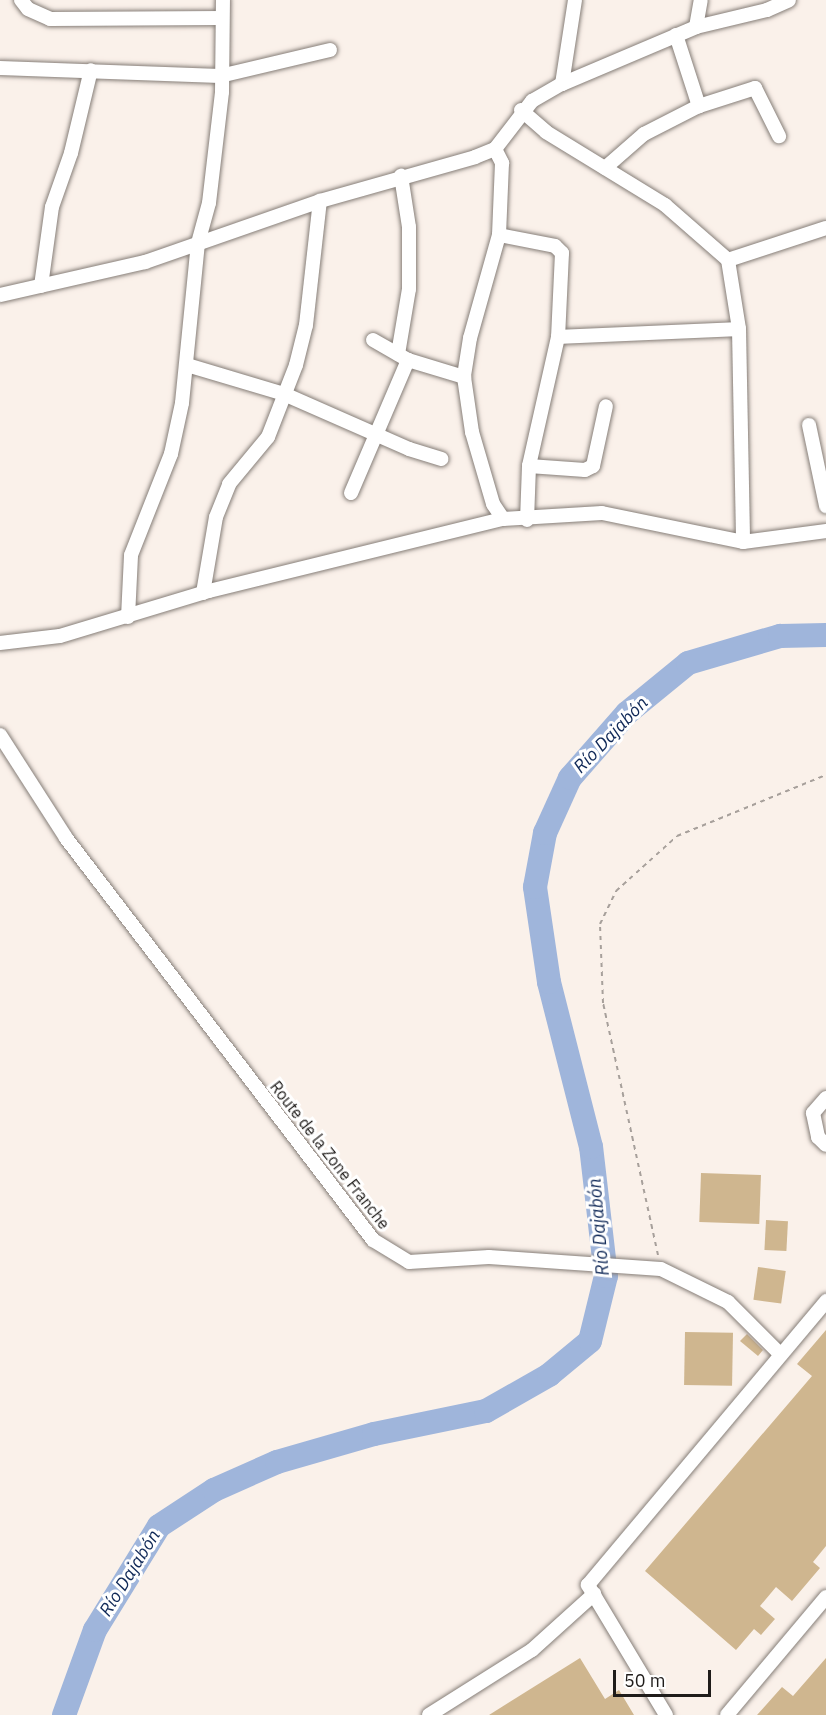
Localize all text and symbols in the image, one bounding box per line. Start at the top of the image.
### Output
water label: Río Dajabón [569,692,653,778]
street label: Route de la Zone Franche [266,1077,394,1233]
water label: Río Dajabón [584,1177,614,1277]
water label: Río Dajabón [95,1526,165,1620]
scale bar [616,1658,714,1696]
text: 50 m [624,1669,666,1692]

